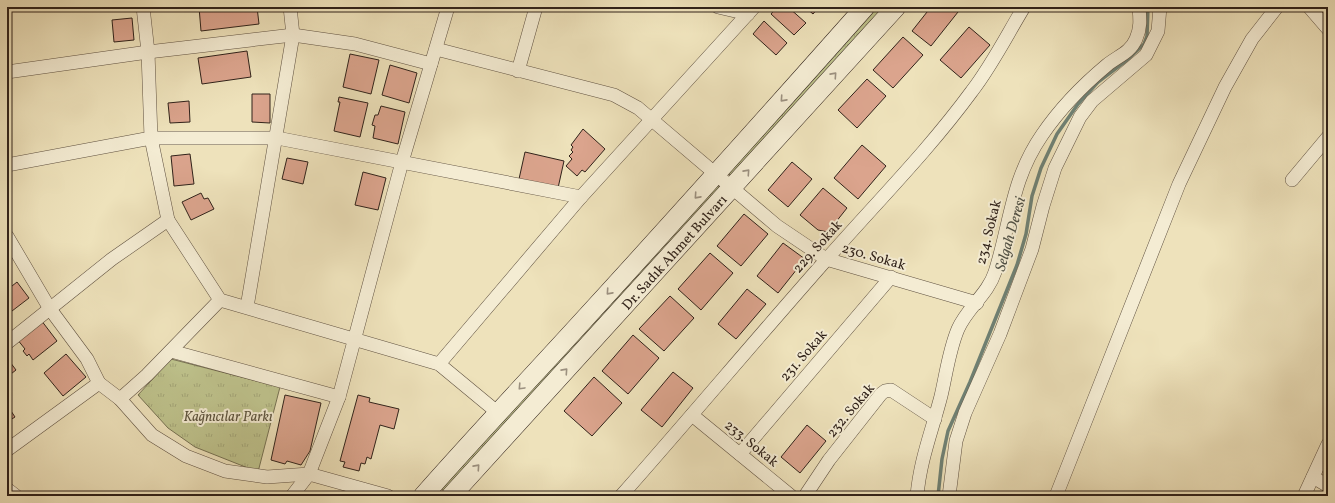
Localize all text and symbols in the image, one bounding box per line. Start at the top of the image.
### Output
one-way arrow [829,72,837,80]
one-way arrow [781,94,788,102]
one-way arrow [742,169,749,176]
street label: Dr. Sadık Ahmet Bulvarı [618,191,732,315]
one-way arrow [694,191,701,199]
water label: Selgah Deresi [991,195,1032,274]
street label: 234. Sokak [972,198,1007,267]
street label: 229. Sokak [789,216,847,278]
street label: 230. Sokak [839,239,908,276]
one-way arrow [607,287,614,295]
street label: 231. Sokak [776,326,832,386]
one-way arrow [560,368,568,376]
street label: 232. Sokak [823,380,880,442]
one-way arrow [518,382,526,390]
park label: Kağnıcılar Parkı [184,408,272,427]
street label: 233. Sokak [720,416,782,472]
one-way arrow [473,464,480,472]

